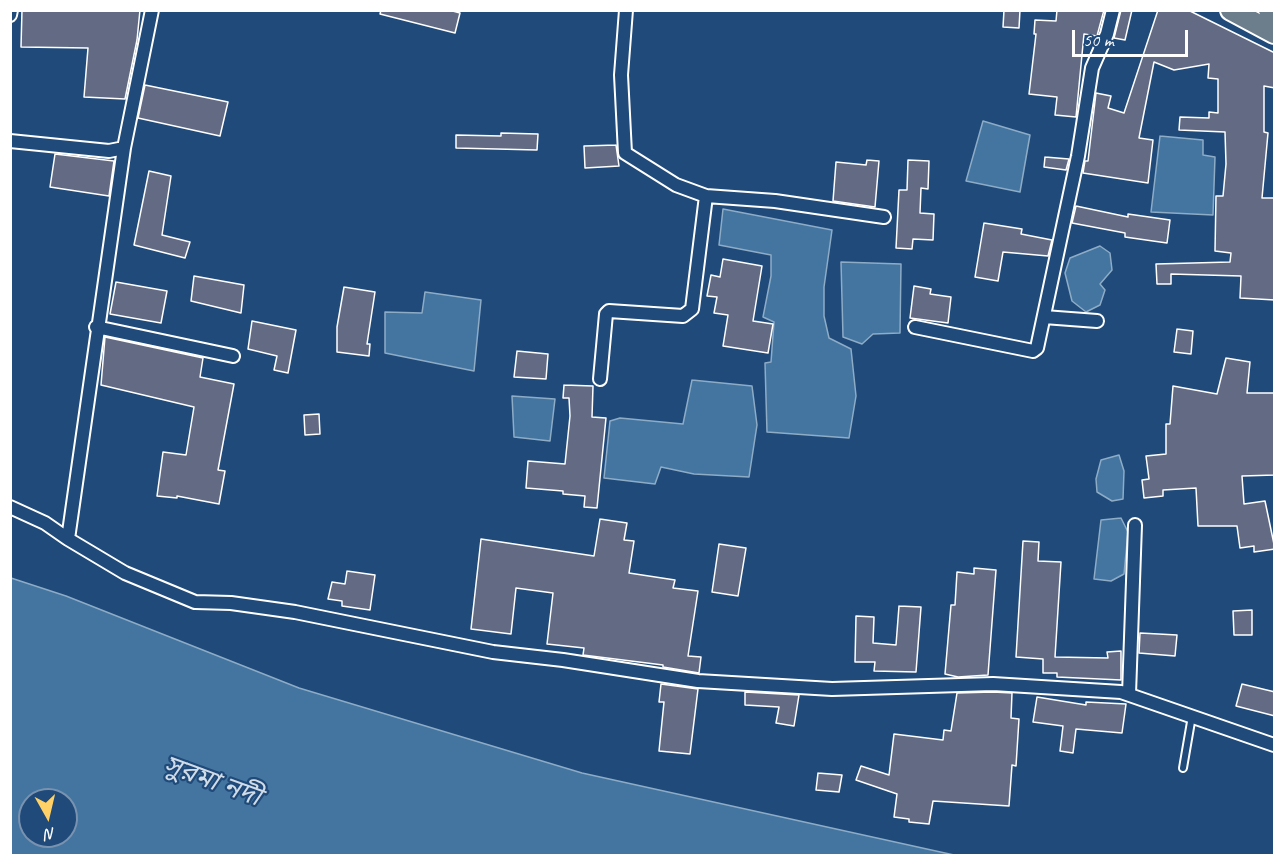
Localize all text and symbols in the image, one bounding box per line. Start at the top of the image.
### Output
scale bar [1075,18,1190,56]
text: 50 m [1083,29,1114,51]
water label: সুরমা নদী [159,749,265,815]
north arrow [18,788,78,848]
text: N [44,823,57,844]

